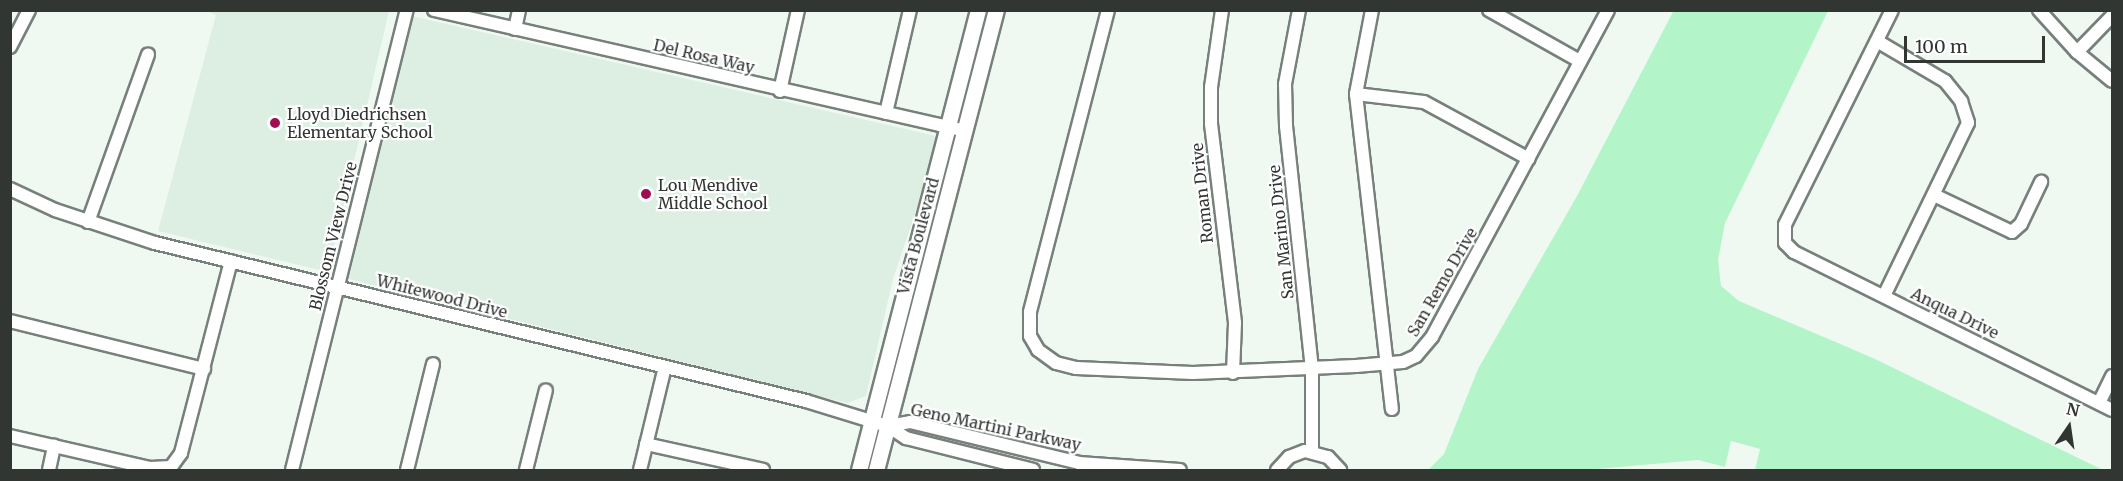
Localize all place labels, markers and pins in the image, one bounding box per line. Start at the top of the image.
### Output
place label: Lloyd Diedrichsen Elementary School [287,104,433,142]
marker: Lloyd Diedrichsen Elementary School [268,116,282,130]
place label: Lou Mendive Middle School [658,175,768,213]
marker: Lou Mendive Middle School [639,187,653,201]

